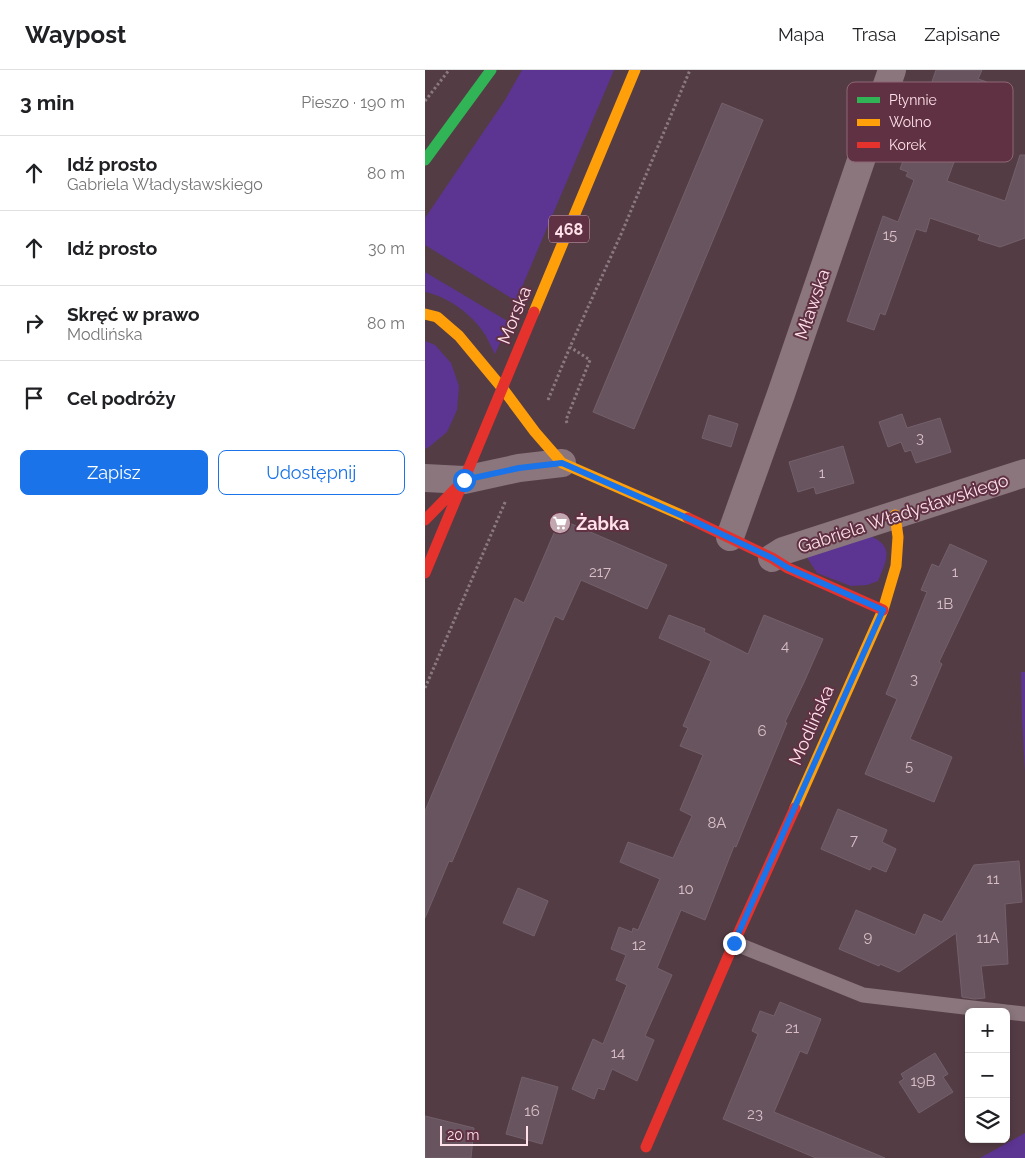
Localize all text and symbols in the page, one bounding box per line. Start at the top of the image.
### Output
text: Waypost [25,20,126,49]
text: Mapa [778,24,824,45]
text: Trasa [852,24,896,45]
text: Zapisane [924,24,1000,45]
legend [847,82,1013,162]
text: 3 min [20,90,74,115]
text: Płynnie [889,92,937,108]
text: Pieszo · 190 m [301,93,405,112]
text: Wolno [889,114,931,130]
text: Korek [889,137,927,153]
text: Idź prosto [67,153,157,175]
icon: ahead [20,159,48,187]
text: 80 m [367,164,405,183]
text: Gabriela Władysławskiego [67,175,263,194]
road number: 468 [549,216,589,242]
house number: 15 [883,226,897,244]
icon: ahead [20,234,48,262]
text: Idź prosto [67,237,157,259]
text: 30 m [368,239,405,258]
street label: Mławska [790,266,834,342]
street label: Morska [493,283,535,347]
text: Skręć w prawo [67,303,200,325]
icon: right [20,309,48,337]
text: 80 m [367,314,405,333]
text: Modlińska [67,325,142,344]
icon: arrive [20,384,48,412]
text: Cel podróży [67,387,176,409]
house number: 3 [916,429,924,447]
button: Zapisz [20,450,208,495]
button: Udostępnij [218,450,405,495]
house number: 1 [819,464,826,482]
route start [453,469,476,492]
street label: Gabriela Władysławskiego [795,469,1011,557]
supermarket icon: Żabka [548,511,572,535]
place label: Żabka [576,513,629,534]
house number: 217 [589,563,611,581]
house number: 1 [952,563,959,581]
house number: 1B [937,595,953,613]
house number: 4 [781,637,789,655]
house number: 3 [910,670,918,688]
street label: Modlińska [784,682,838,768]
house number: 6 [757,722,767,740]
house number: 5 [905,757,913,775]
house number: 8A [708,814,726,832]
house number: 7 [850,831,858,849]
house number: 11 [987,870,1000,888]
house number: 10 [678,880,694,898]
house number: 9 [864,928,873,946]
house number: 11A [977,929,999,947]
route end [723,932,746,955]
house number: 12 [632,936,646,954]
map controls [965,1008,1010,1143]
button: + [965,1008,1010,1053]
house number: 21 [785,1019,800,1037]
house number: 14 [611,1044,625,1062]
button: − [965,1053,1010,1098]
house number: 19B [910,1072,936,1090]
button: layers [965,1098,1010,1143]
house number: 16 [524,1102,540,1120]
house number: 23 [747,1105,763,1123]
scale bar [440,1123,527,1146]
text: 20 m [447,1127,479,1143]

